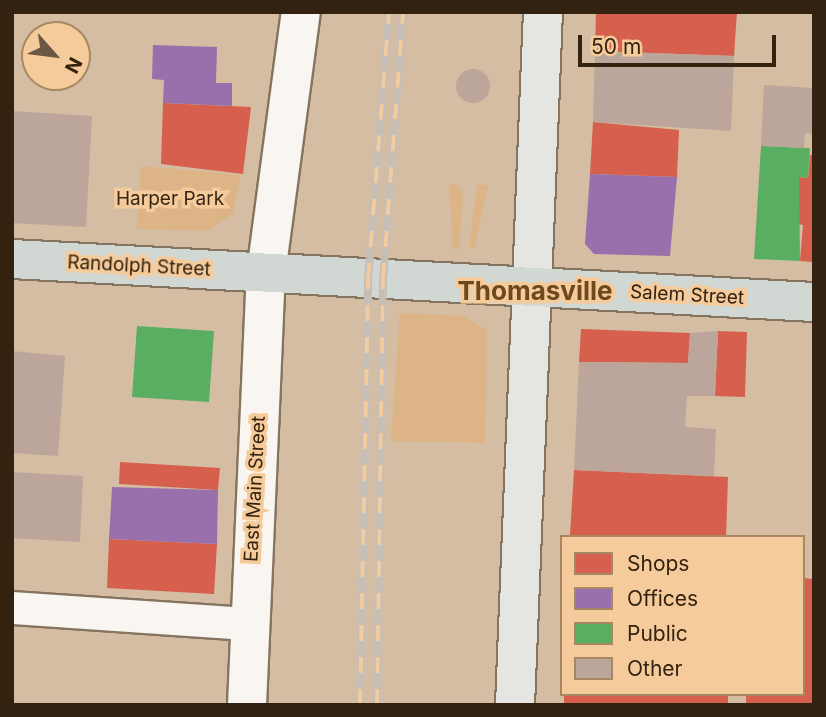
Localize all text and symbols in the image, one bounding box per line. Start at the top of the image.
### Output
north arrow [21,21,91,91]
scale bar [581,21,779,65]
text: 50 m [591,34,641,59]
text: N [60,53,87,77]
park label: Harper Park [116,188,224,210]
street label: Randolph Street [67,251,211,281]
district label: Thomasville [457,275,613,307]
street label: Salem Street [629,281,745,309]
street label: East Main Street [240,415,270,563]
legend [560,535,805,696]
text: Shops [627,551,689,576]
text: Offices [627,586,698,611]
text: Public [627,621,688,646]
text: Other [627,656,683,681]

